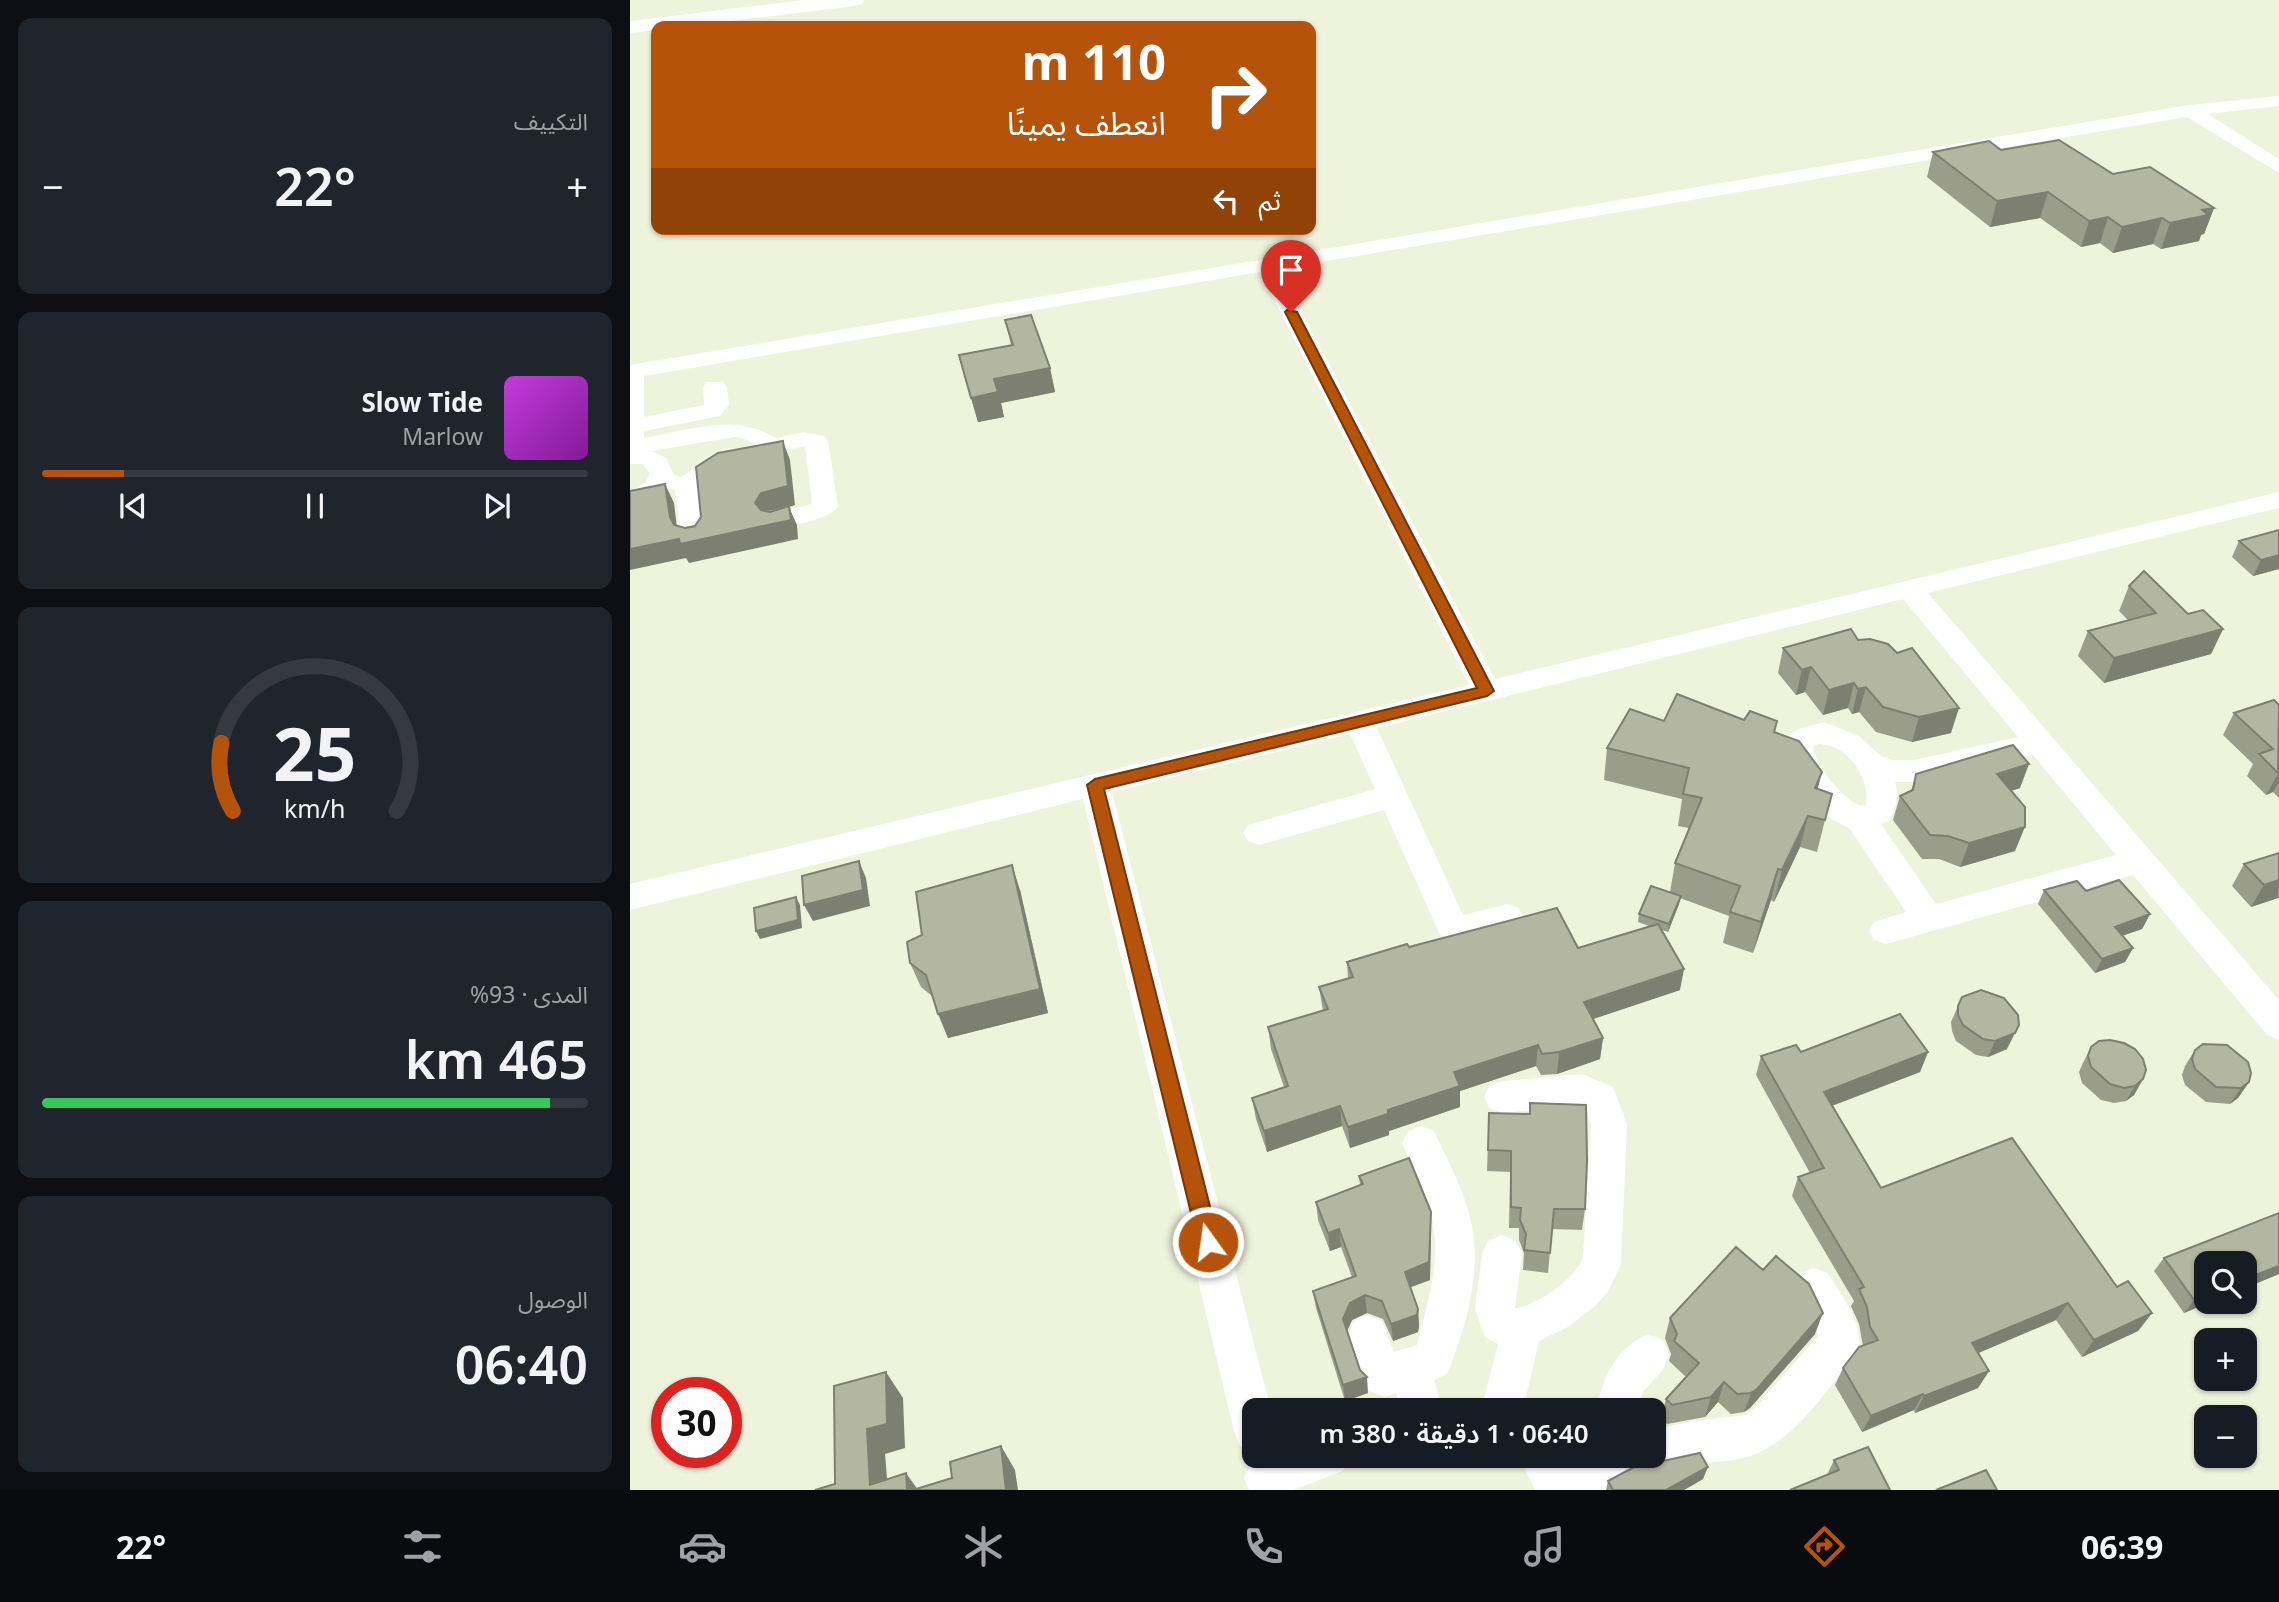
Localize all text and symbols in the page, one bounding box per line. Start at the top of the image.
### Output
text: 110 m [1021,28,1166,94]
icon: right [1190,49,1281,140]
text: انعطف يمينًا [1007,101,1166,144]
text: التكييف [514,105,588,137]
text: 22° [274,150,356,221]
text: − [42,160,64,212]
text: + [566,160,588,212]
icon: left [1207,182,1245,220]
text: ثم [1259,182,1281,218]
pin [1261,240,1321,312]
icon: arrive [1272,251,1310,289]
text: Slow Tide [361,384,483,420]
text: Marlow [402,420,483,452]
icon: previous [114,487,152,525]
icon: pause [296,487,334,525]
icon: next [478,487,516,525]
text: 25 [273,703,357,802]
text: km/h [284,791,346,825]
text: المدى · 93% [470,978,588,1010]
text: 465 km [405,1023,588,1094]
position arrow [1171,1205,1245,1279]
map controls [2194,1251,2257,1468]
button: search [2194,1251,2257,1314]
text: الوصول [518,1283,588,1315]
text: 06:40 [455,1328,588,1399]
button: + [2194,1328,2257,1391]
speed limit sign: 30 [651,1377,742,1468]
button: − [2194,1405,2257,1468]
text: 06:40 · 1 دقيقة · 380 m [1319,1415,1589,1451]
icon: filters [398,1522,447,1571]
icon: car [678,1522,727,1571]
icon: climate [959,1522,1008,1571]
icon: phone [1239,1522,1288,1571]
icon: music [1520,1522,1569,1571]
icon: directions [1800,1522,1849,1571]
text: 22° [116,1525,166,1568]
text: 06:39 [2081,1525,2163,1568]

